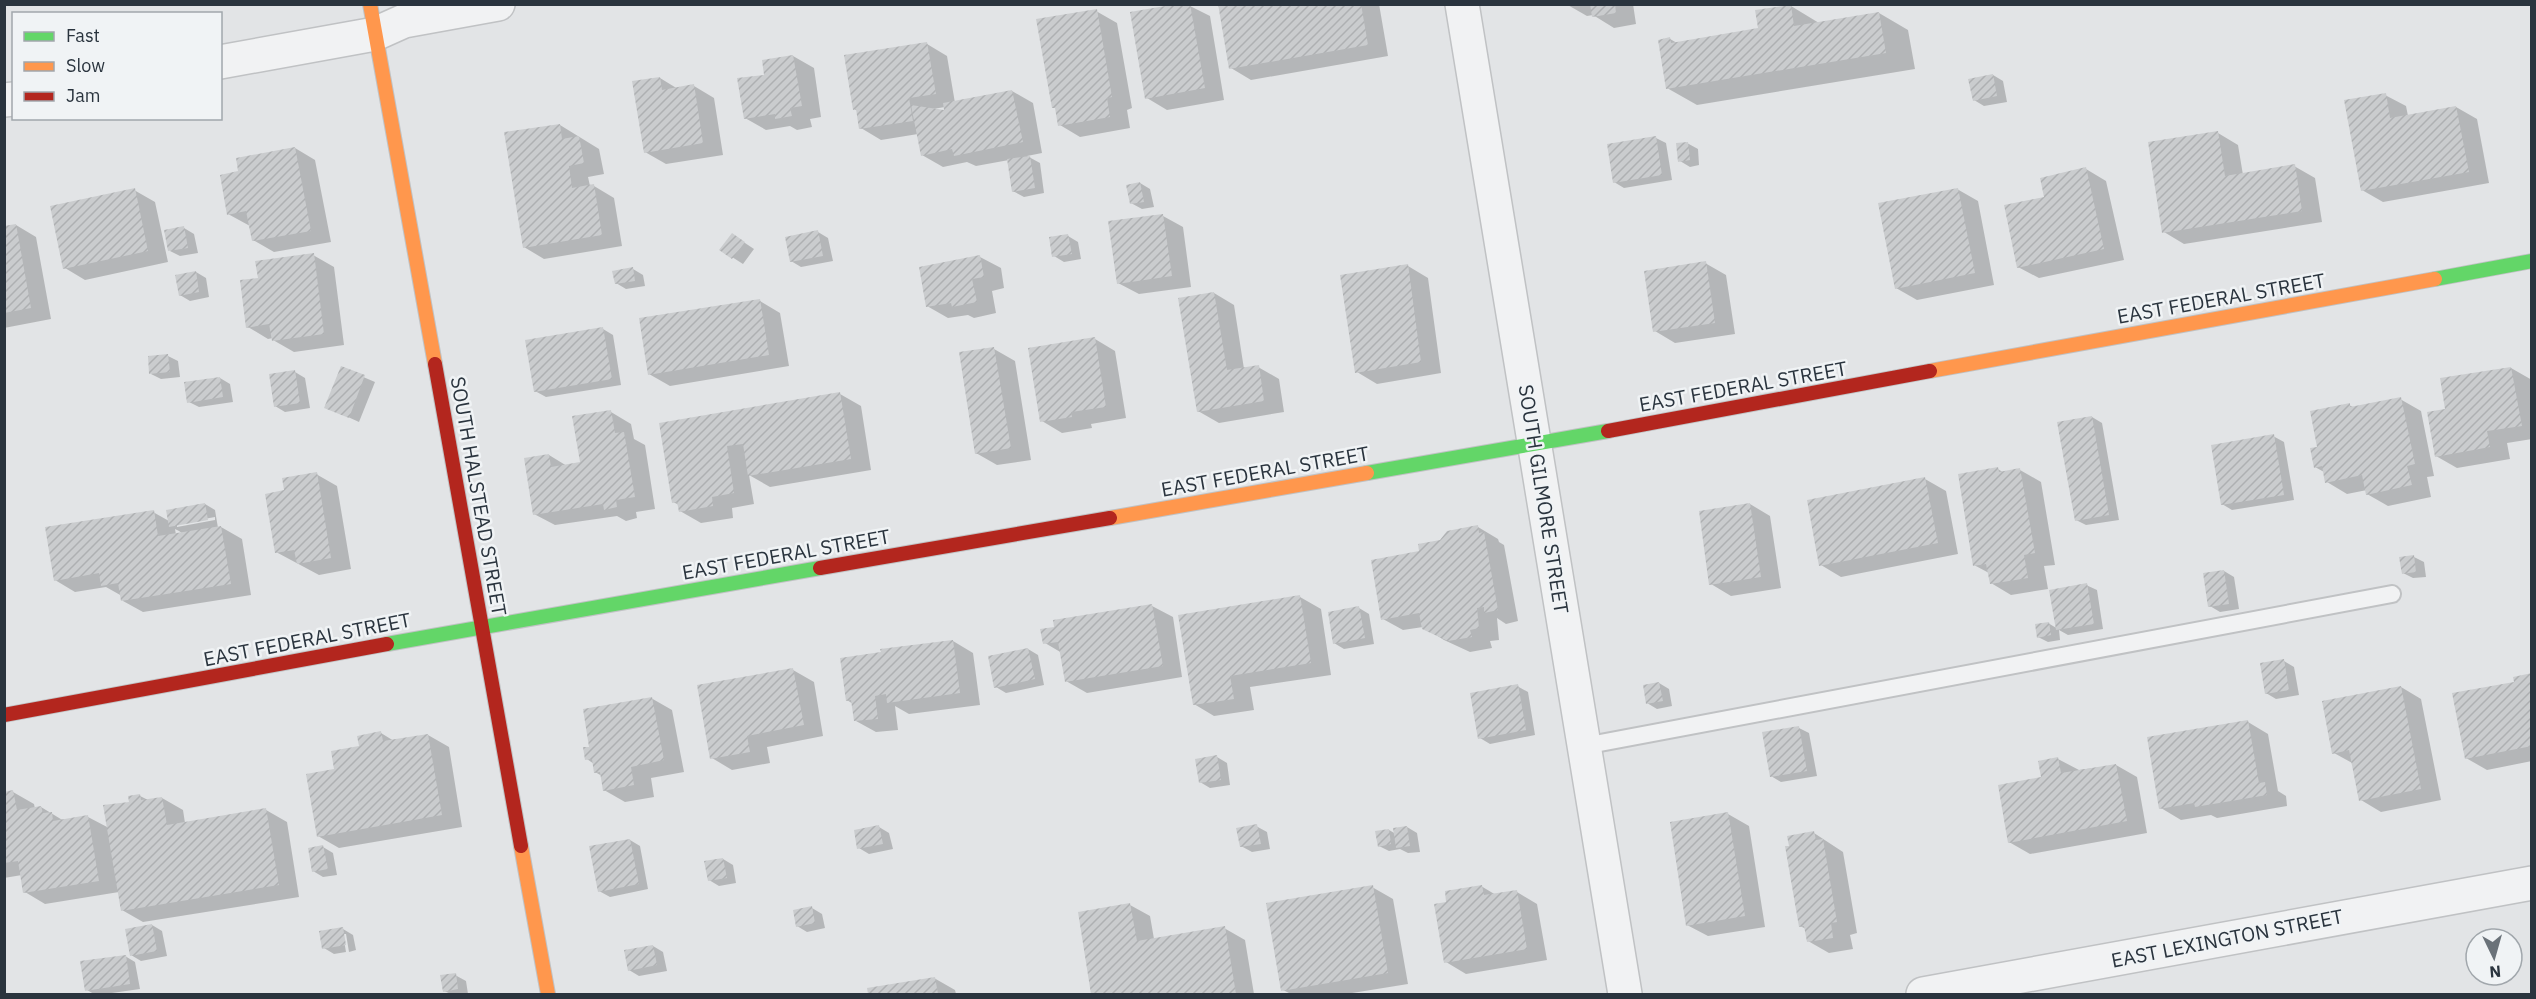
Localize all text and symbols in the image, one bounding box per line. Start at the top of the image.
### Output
legend [12,12,222,120]
text: Fast [66,24,100,47]
text: Slow [66,54,105,77]
text: Jam [66,84,101,107]
street label: EAST FEDERAL STREET [2115,266,2327,330]
street label: EAST FEDERAL STREET [1637,354,1849,418]
street label: SOUTH HALSTEAD STREET [445,374,513,618]
street label: SOUTH GILMORE STREET [1513,383,1575,615]
street label: EAST FEDERAL STREET [1159,439,1371,503]
street label: EAST FEDERAL STREET [680,522,892,586]
street label: EAST FEDERAL STREET [201,606,413,672]
street label: EAST LEXINGTON STREET [2109,902,2345,974]
north arrow [2464,927,2524,987]
text: N [2489,961,2502,982]

